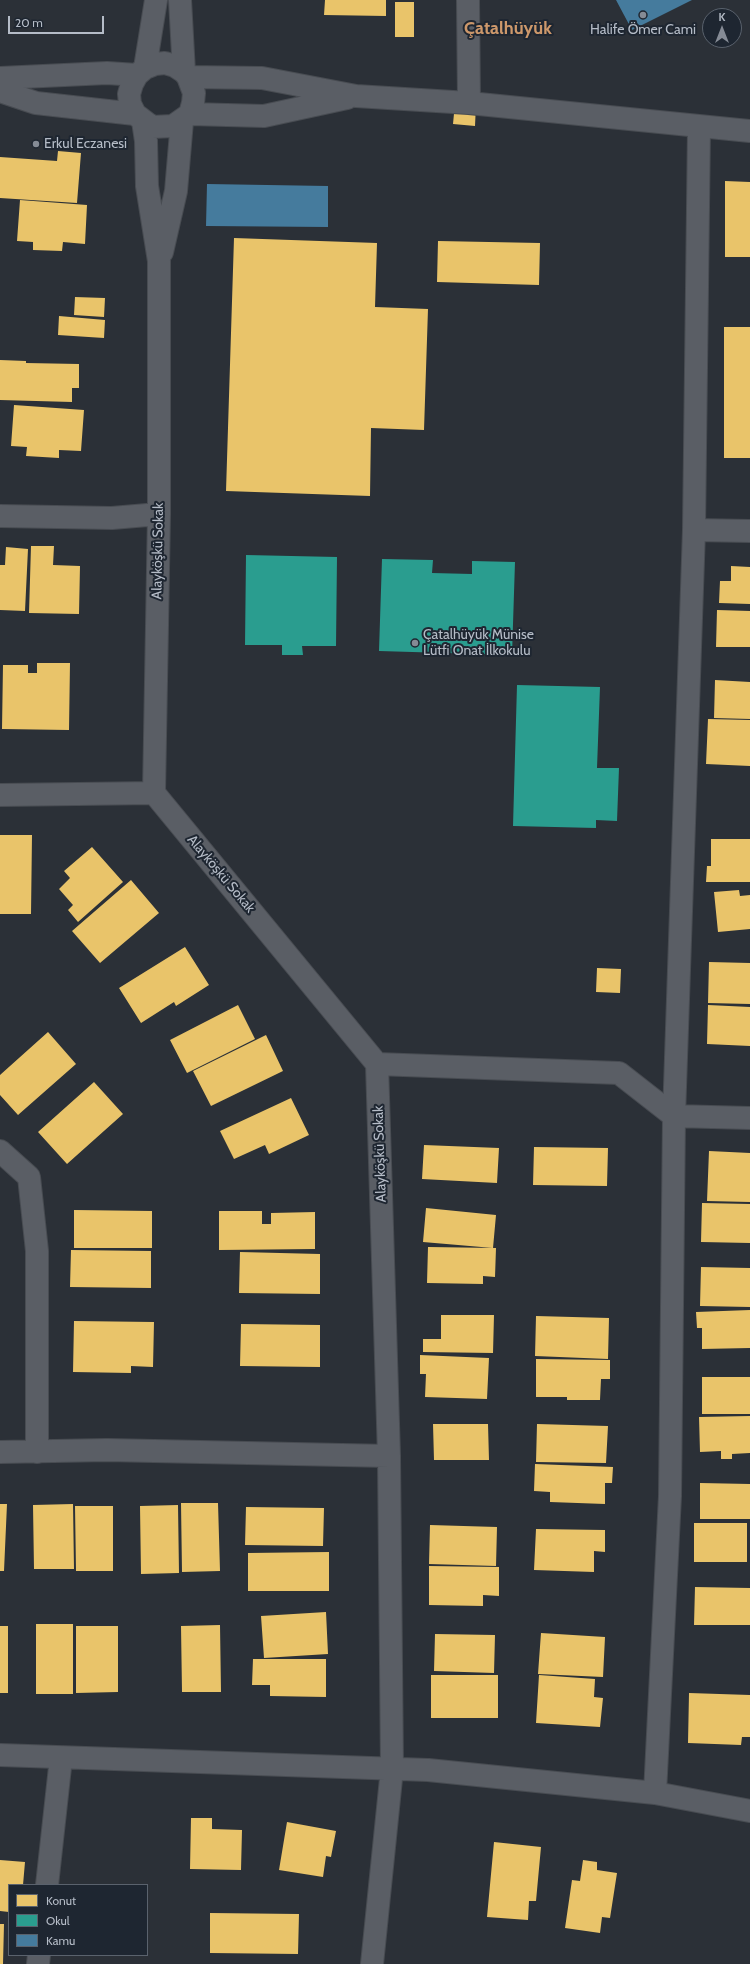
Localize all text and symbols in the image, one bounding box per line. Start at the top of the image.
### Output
scale bar [10,8,106,34]
north arrow [702,8,742,48]
marker: Halife Ömer Cami [638,10,648,20]
text: K [719,10,725,24]
text: 20 m [15,15,43,30]
district label: Çatalhüyük [464,18,552,40]
place label: Halife Ömer Cami [590,22,696,38]
place label: Erkul Eczanesi [44,136,127,152]
marker: Erkul Eczanesi [31,139,41,149]
street label: Alayköşkü Sokak [149,503,167,599]
place label: Çatalhüyük Münise Lütfi Onat İlkokulu [423,627,534,660]
marker: Çatalhüyük Münise Lütfi Onat İlkokulu [410,638,420,648]
street label: Alayköşkü Sokak [184,832,258,916]
street label: Alayköşkü Sokak [370,1105,390,1203]
legend [8,1884,148,1956]
text: Konut [46,1893,76,1908]
text: Okul [46,1913,70,1928]
text: Kamu [46,1933,75,1948]

